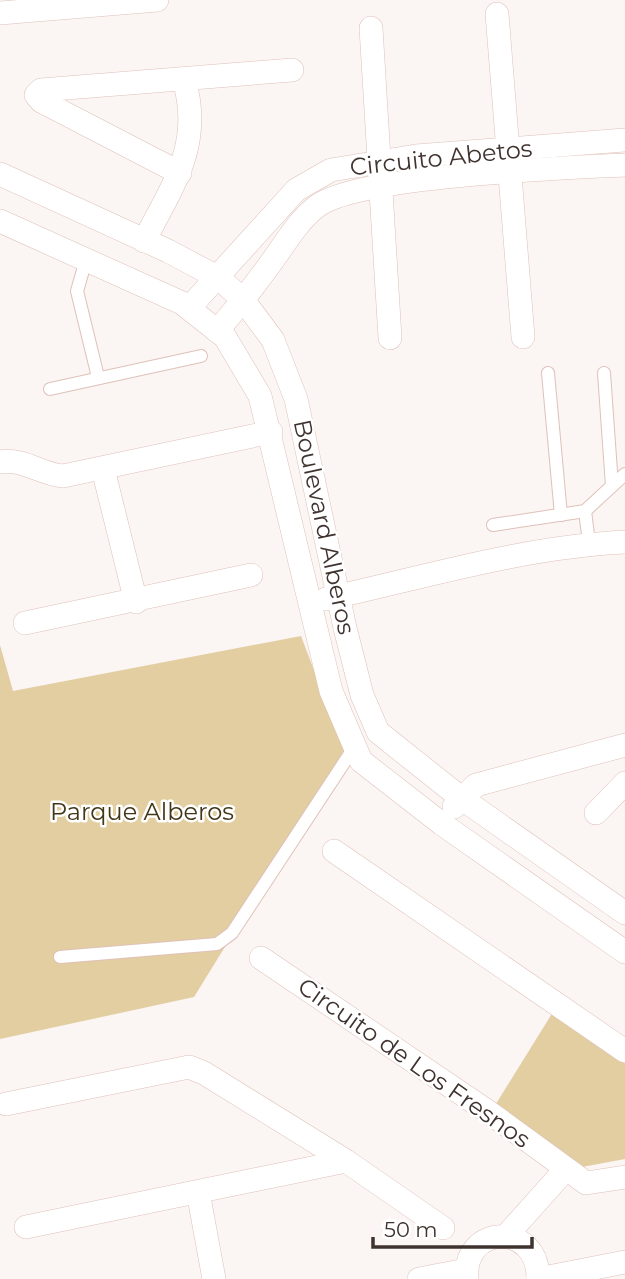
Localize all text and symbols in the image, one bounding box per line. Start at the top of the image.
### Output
street label: Circuito Abetos [348,133,534,182]
street label: Boulevard Alberos [288,417,361,637]
park label: Parque Alberos [50,797,234,826]
street label: Circuito de Los Fresnos [293,971,536,1154]
scale bar [373,1206,532,1250]
text: 50 m [384,1217,438,1242]

